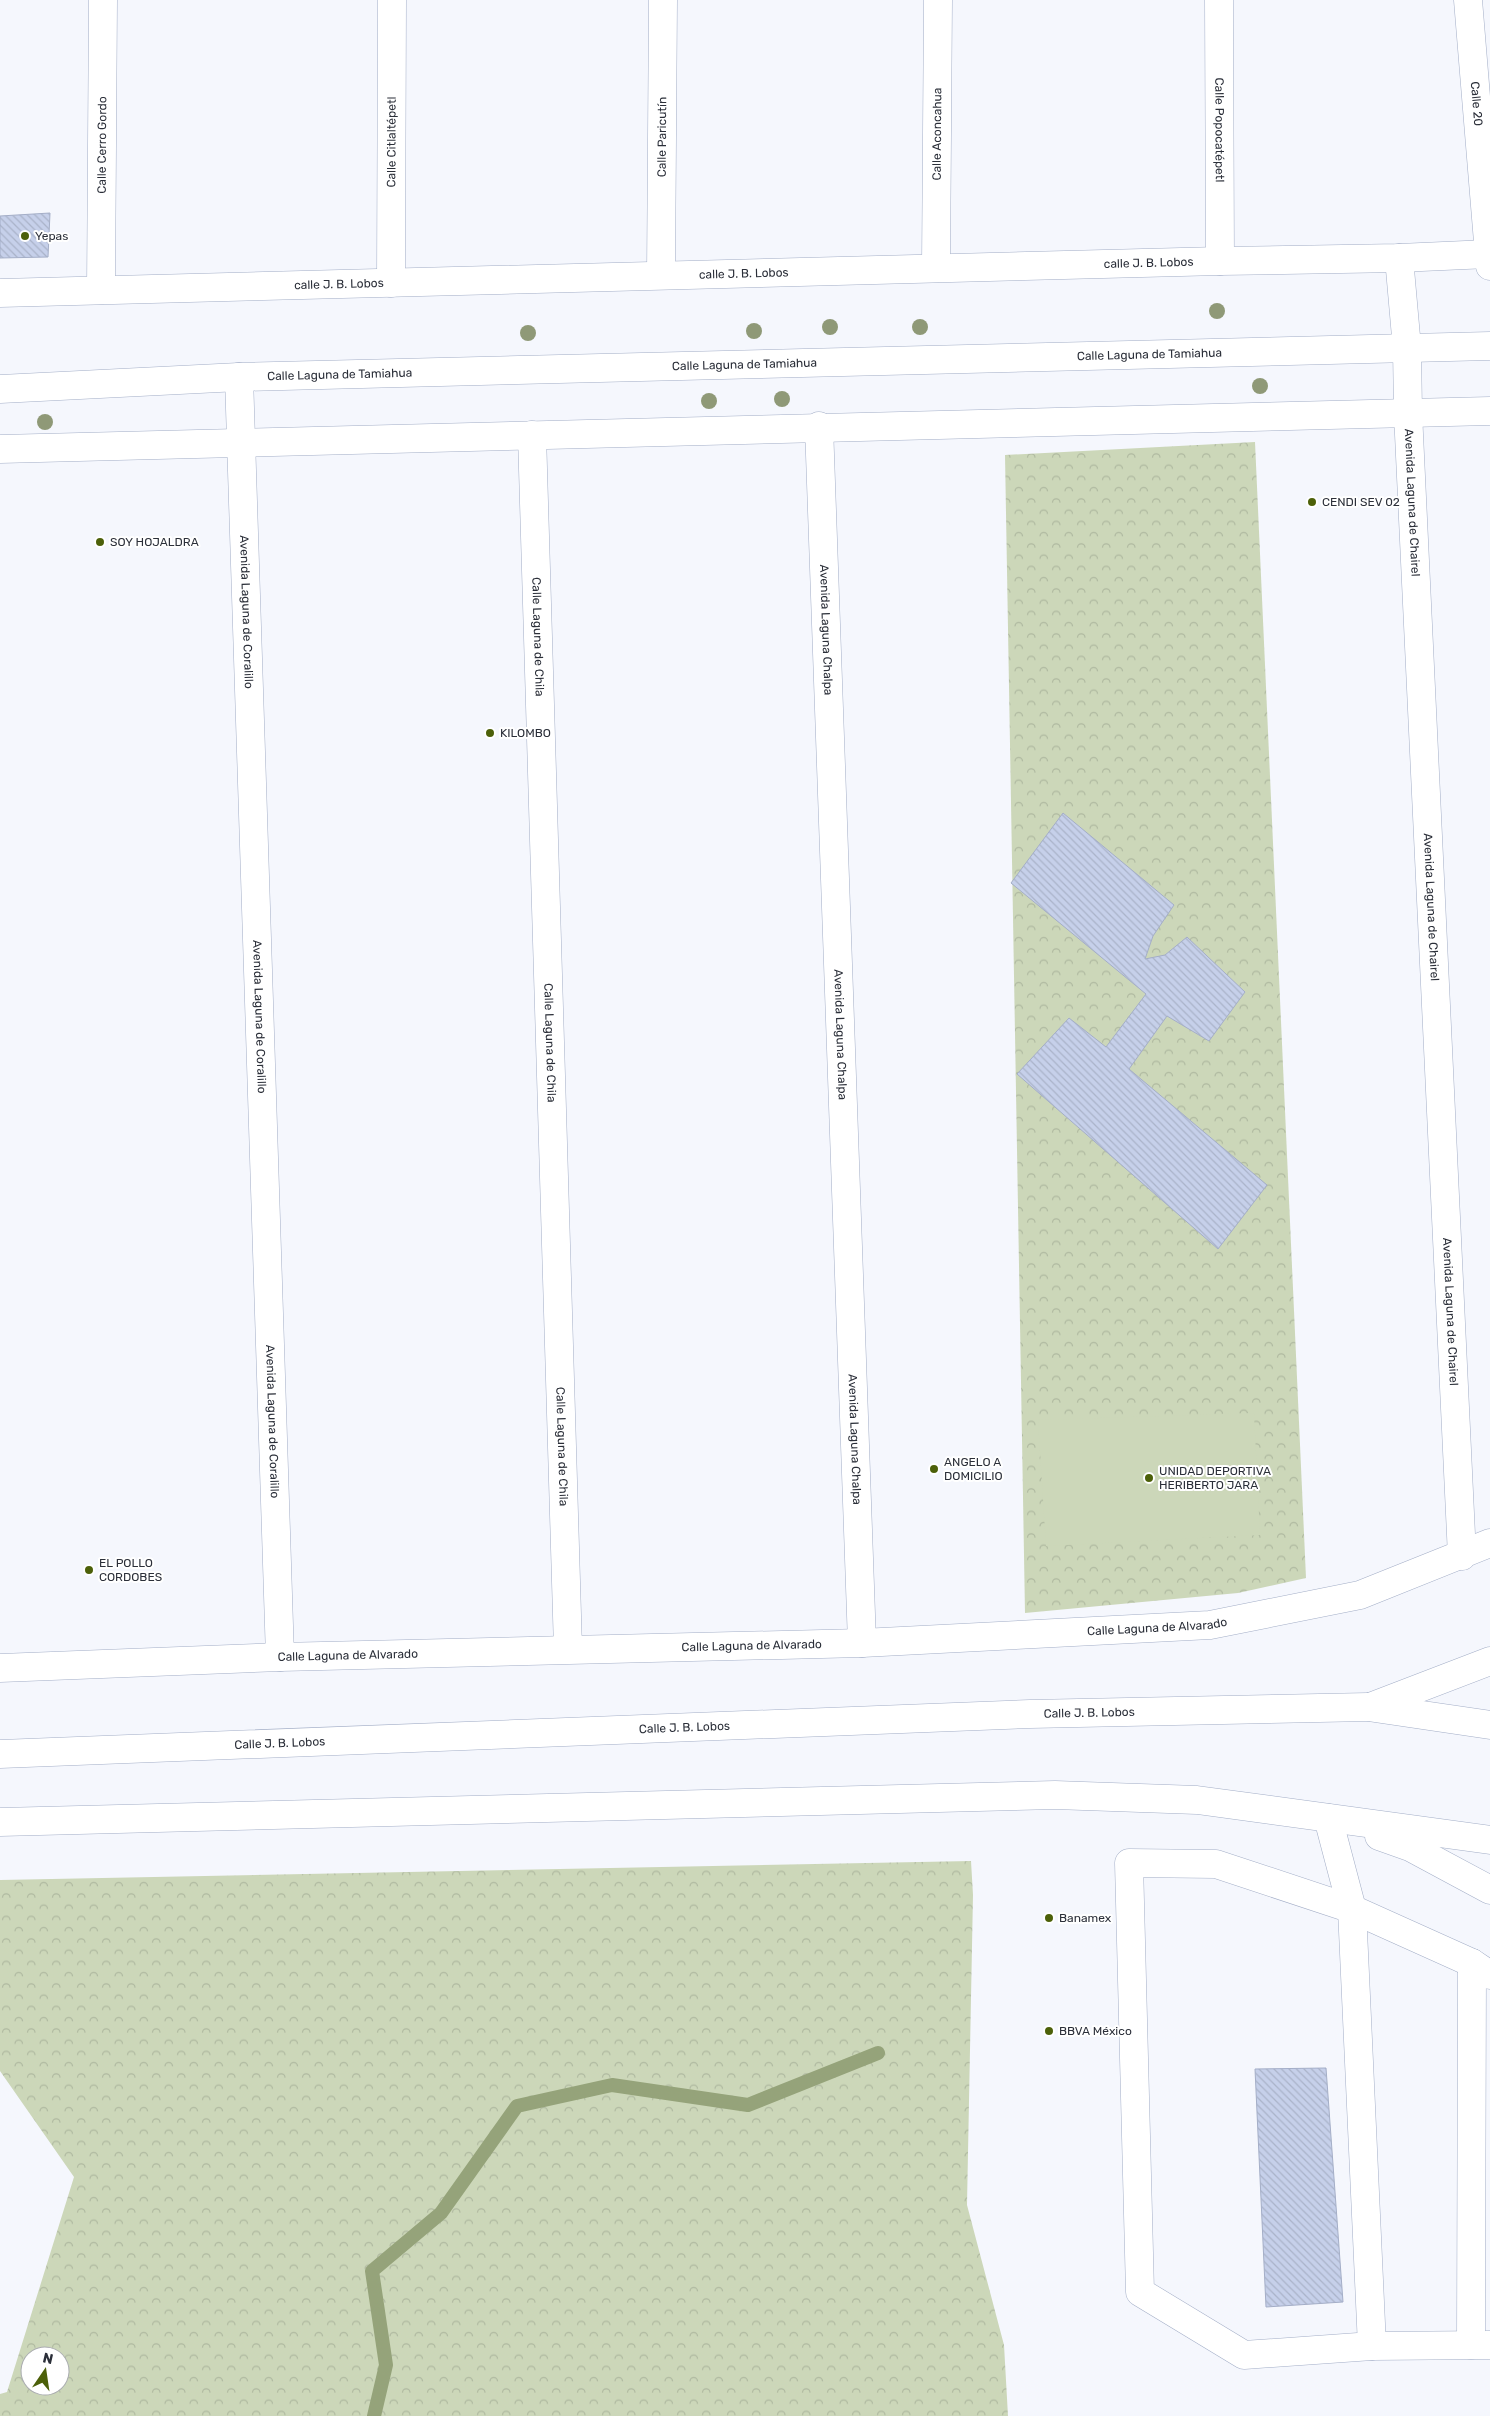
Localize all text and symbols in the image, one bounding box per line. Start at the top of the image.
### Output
street label: Calle Popocatépetl [1212,78,1227,183]
street label: Calle 20 [1468,81,1485,127]
street label: Calle Aconcahua [930,87,944,181]
street label: Calle Cerro Gordo [95,96,109,194]
street label: Calle Citlaltépetl [384,96,399,188]
street label: Calle Paricutín [655,97,669,177]
place label: Yepas [35,229,68,243]
marker: Yepas [19,230,31,242]
street label: calle J. B. Lobos [1104,255,1194,271]
street label: calle J. B. Lobos [699,265,789,282]
street label: calle J. B. Lobos [294,276,384,292]
street label: Calle Laguna de Tamiahua [1077,346,1222,363]
street label: Calle Laguna de Tamiahua [672,356,817,373]
street label: Calle Laguna de Tamiahua [267,366,412,383]
street label: Avenida Laguna de Chairel [1402,428,1423,577]
place label: CENDI SEV 02 [1322,495,1400,509]
marker: CENDI SEV 02 [1306,496,1318,508]
place label: SOY HOJALDRA [110,535,199,549]
street label: Avenida Laguna de Coralillo [237,535,256,689]
marker: SOY HOJALDRA [94,536,106,548]
street label: Avenida Laguna Chalpa [817,564,836,696]
street label: Calle Laguna de Chila [529,577,547,697]
place label: KILOMBO [500,726,551,740]
marker: KILOMBO [484,727,496,739]
street label: Avenida Laguna de Chairel [1421,833,1442,982]
street label: Avenida Laguna de Coralillo [250,940,269,1094]
street label: Avenida Laguna Chalpa [831,969,850,1100]
street label: Calle Laguna de Chila [541,983,559,1103]
street label: Avenida Laguna de Chairel [1440,1237,1461,1386]
street label: Avenida Laguna de Coralillo [263,1344,282,1499]
street label: Avenida Laguna Chalpa [845,1374,864,1505]
street label: Calle Laguna de Chila [553,1387,571,1506]
place label: ANGELO A DOMICILIO [944,1455,1003,1483]
marker: ANGELO A DOMICILIO [928,1463,940,1475]
place label: UNIDAD DEPORTIVA HERIBERTO JARA [1159,1464,1271,1492]
marker: UNIDAD DEPORTIVA HERIBERTO JARA [1143,1472,1155,1484]
place label: EL POLLO CORDOBES [99,1556,162,1584]
marker: EL POLLO CORDOBES [83,1564,95,1576]
street label: Calle Laguna de Alvarado [1087,1615,1229,1638]
street label: Calle Laguna de Alvarado [681,1637,822,1654]
street label: Calle Laguna de Alvarado [277,1647,418,1664]
street label: Calle J. B. Lobos [1044,1705,1135,1721]
street label: Calle J. B. Lobos [639,1719,730,1736]
street label: Calle J. B. Lobos [234,1734,326,1752]
place label: Banamex [1059,1911,1112,1925]
marker: Banamex [1043,1912,1055,1924]
place label: BBVA México [1059,2024,1132,2038]
marker: BBVA México [1043,2025,1055,2037]
north arrow [20,2346,70,2396]
text: N [41,2349,55,2368]

